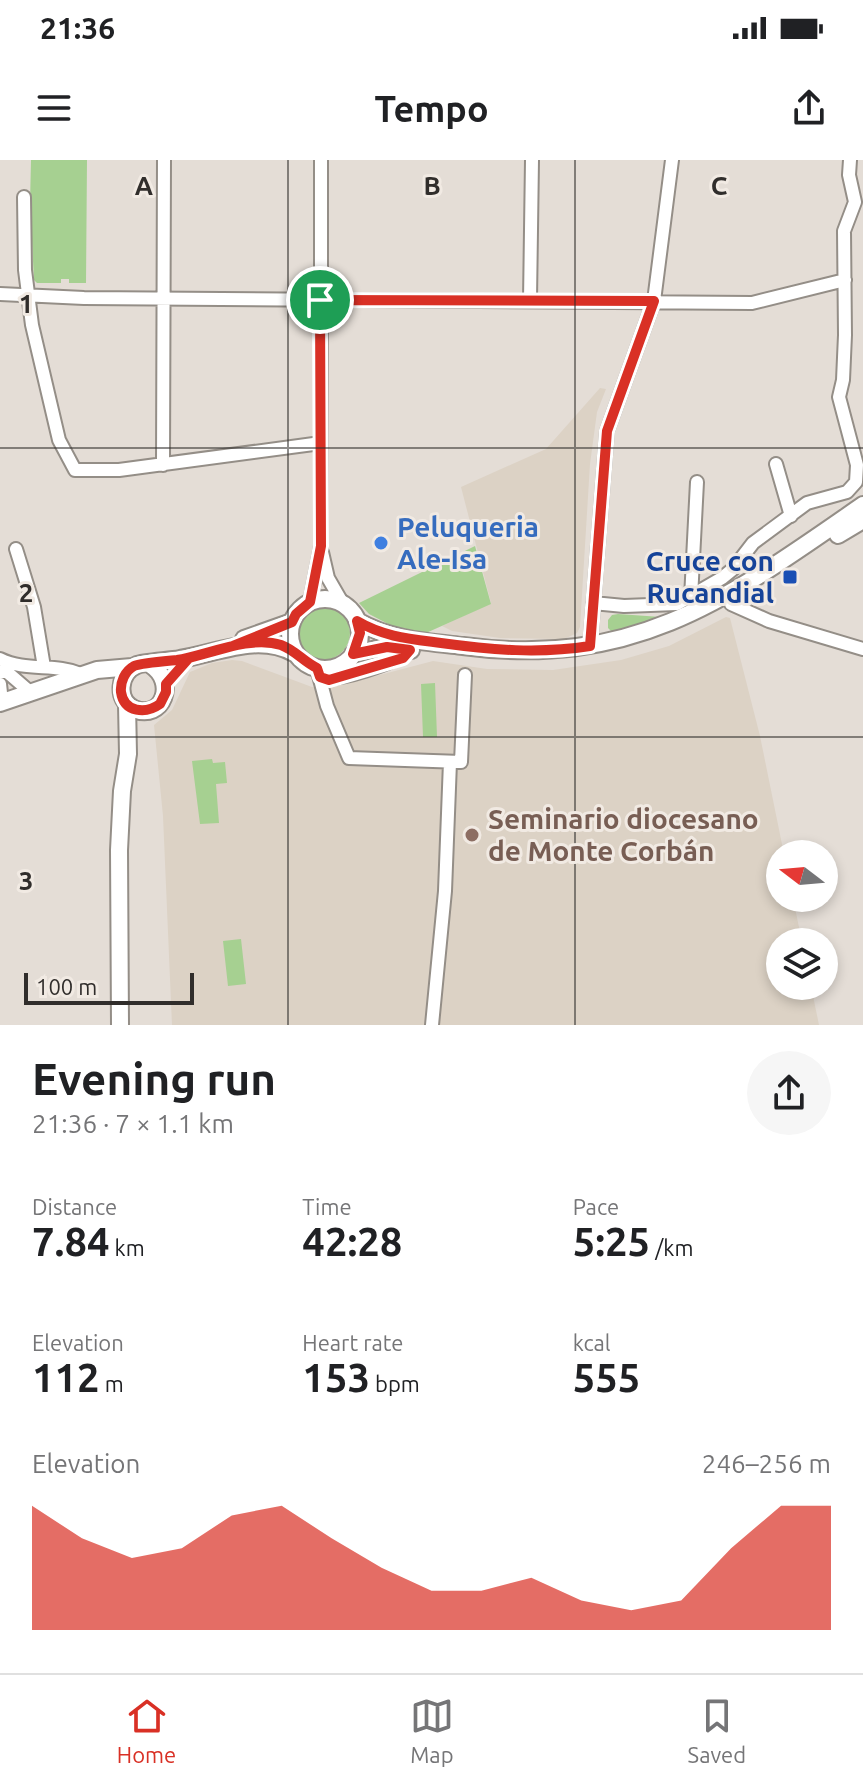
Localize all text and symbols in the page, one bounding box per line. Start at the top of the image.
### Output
text: 21:36 [40,11,115,45]
icon: menu [32,86,76,130]
icon: share [787,86,831,130]
text: Tempo [374,88,489,129]
text: A [135,171,154,200]
text: B [423,171,441,200]
text: C [711,171,728,200]
pin [286,266,354,334]
icon: arrive [298,278,342,322]
text: 1 [19,289,33,318]
place label: Peluqueria Ale-Isa [397,511,539,574]
marker: Peluqueria Ale-Isa [372,534,390,552]
place label: Cruce con Rucandial [646,545,774,608]
marker: Cruce con Rucandial [781,568,799,586]
text: 2 [19,578,33,607]
place label: Seminario diocesano de Monte Corbán [488,803,759,866]
marker: Seminario diocesano de Monte Corbán [463,826,481,844]
north arrow [766,840,838,912]
map controls [766,840,838,1000]
text: 3 [19,866,33,895]
button: layers [766,928,838,1000]
scale bar [24,969,194,1005]
text: 100 m [36,974,97,999]
button: share [747,1051,831,1135]
text: Evening run [32,1054,276,1103]
text: 21:36 · 7 × 1.1 km [32,1109,234,1138]
text: Distance [32,1194,117,1219]
text: Time [302,1194,352,1219]
text: Pace [573,1194,619,1219]
text: 7.84 [32,1219,110,1264]
text: 42:28 [302,1219,402,1264]
text: 5:25 [573,1219,650,1264]
text: km [110,1235,145,1260]
text: /km [650,1235,693,1260]
text: Elevation [32,1330,124,1355]
text: Heart rate [302,1330,404,1355]
text: kcal [573,1330,611,1355]
text: 112 [32,1355,100,1400]
text: 153 [302,1355,370,1400]
text: 555 [573,1355,640,1400]
text: m [100,1371,124,1396]
text: bpm [370,1371,420,1396]
text: Elevation [32,1449,140,1478]
text: 246–256 m [702,1449,831,1478]
tab: Home [117,1694,176,1767]
tab: Map [410,1694,454,1767]
tab: Saved [688,1694,746,1767]

